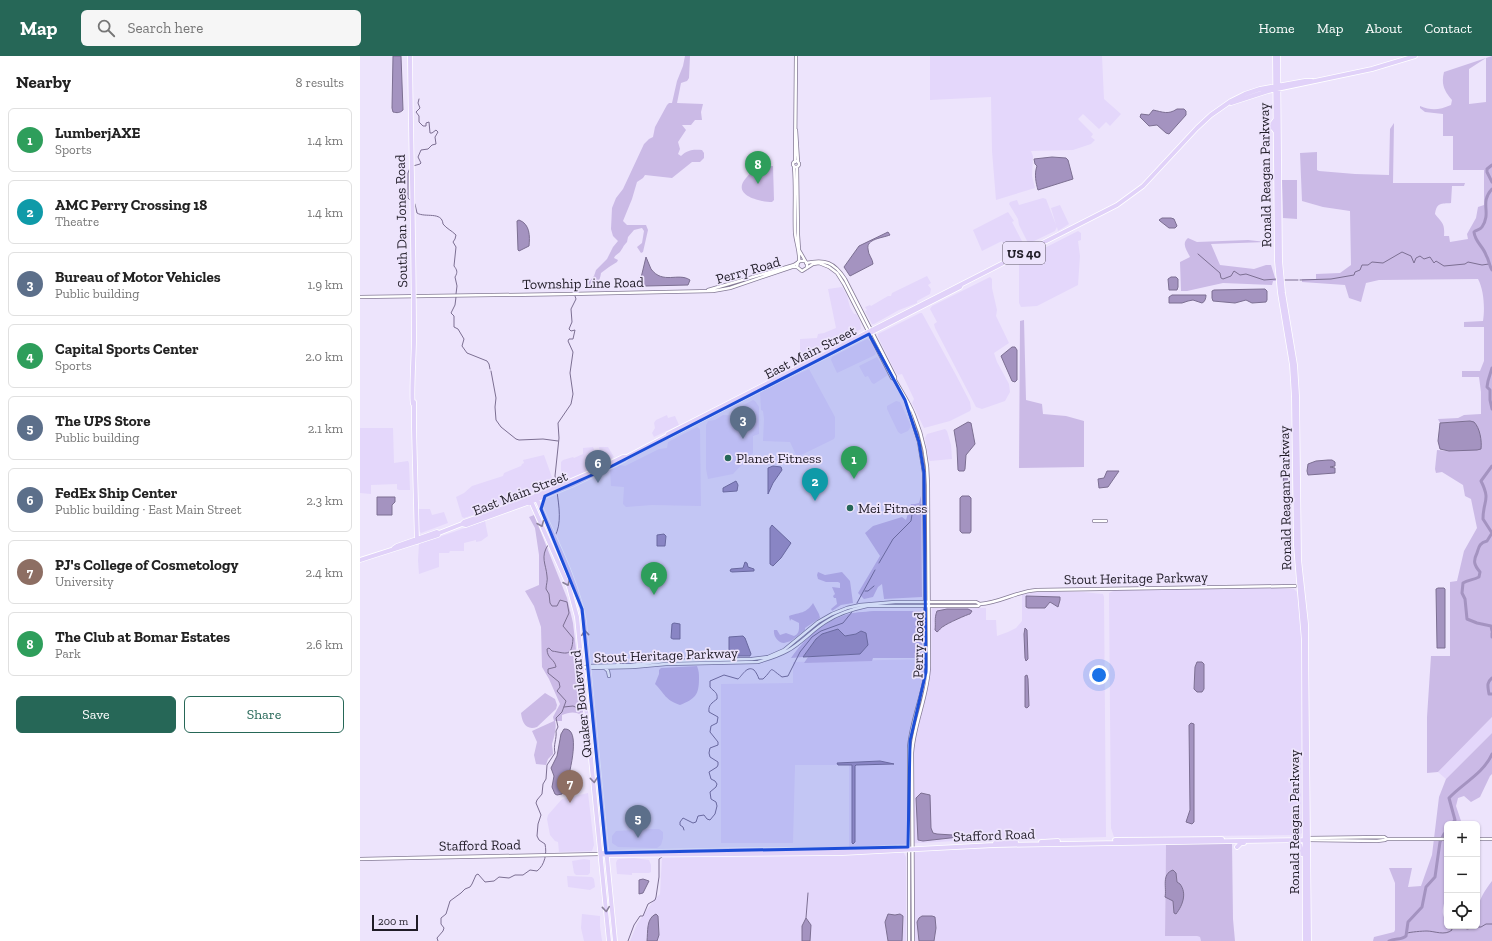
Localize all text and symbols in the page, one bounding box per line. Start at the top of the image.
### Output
search box [81,10,361,46]
text: Map [20,17,57,40]
icon: search [95,17,117,39]
text: Search here [127,19,203,37]
text: Home [1259,20,1295,37]
text: Map [1317,20,1343,37]
text: About [1365,20,1402,37]
text: Contact [1424,20,1472,37]
text: Nearby [16,72,71,92]
text: 8 results [296,75,344,90]
street label: Ronald Reagan Parkway [1256,102,1275,247]
text: LumberjAXE [55,124,140,142]
text: 1 [27,133,33,148]
text: 1.4 km [307,133,343,148]
text: Sports [55,142,92,157]
pin: 8 [745,151,771,184]
street label: South Dan Jones Road [392,154,411,288]
text: AMC Perry Crossing 18 [55,196,207,214]
text: 2 [27,205,33,220]
text: 1.4 km [307,205,343,220]
text: Theatre [55,214,99,229]
road number: US 40 [1003,242,1045,264]
street label: Perry Road [714,253,783,288]
text: Bureau of Motor Vehicles [55,268,221,286]
street label: Township Line Road [522,274,644,293]
text: 3 [27,277,33,292]
text: 1.9 km [307,277,343,292]
text: Public building [55,286,139,301]
street label: East Main Street [762,322,860,383]
text: Capital Sports Center [55,340,199,358]
text: 4 [26,349,34,364]
text: 2.0 km [305,349,343,364]
text: Sports [55,358,92,373]
pin: 3 [730,406,756,439]
text: The UPS Store [55,412,150,430]
text: 5 [27,421,33,436]
text: 2.1 km [308,421,343,436]
street label: Ronald Reagan Parkway [1276,425,1295,570]
text: Public building [55,430,139,445]
pin: 1 [841,446,867,479]
pin: 6 [585,450,611,483]
place label: Planet Fitness [736,450,821,467]
marker: Planet Fitness [723,453,733,463]
street label: East Main Street [470,467,571,519]
pin: 2 [802,468,828,501]
text: FedEx Ship Center [55,484,177,502]
text: 6 [27,493,33,508]
text: 2.3 km [306,493,343,508]
place label: Mei Fitness [858,500,928,517]
text: Public building · East Main Street [55,502,242,517]
marker: Mei Fitness [845,503,855,513]
one-way arrow [536,520,544,527]
text: PJ's College of Cosmetology [55,556,238,574]
pin: 4 [641,562,667,595]
text: 7 [27,565,33,580]
text: 2.4 km [306,565,343,580]
street label: Stout Heritage Parkway [1064,569,1209,588]
text: University [55,574,114,589]
one-way arrow [562,579,570,586]
street label: Perry Road [909,611,928,678]
text: The Club at Bomar Estates [55,628,230,646]
one-way arrow [581,630,590,636]
text: 8 [26,637,34,652]
text: 2.6 km [306,637,343,652]
street label: Stout Heritage Parkway [594,644,739,667]
text: Park [55,646,81,661]
street label: Quaker Boulevard [567,649,596,759]
your location [1089,665,1109,685]
button: Save [16,696,176,733]
button: Share [184,696,344,733]
street label: Ronald Reagan Parkway [1286,749,1303,894]
pin: 7 [557,770,583,803]
one-way arrow [589,777,598,783]
pin: 5 [625,805,651,838]
map controls [1444,821,1480,929]
button: + [1444,821,1480,857]
street label: Stafford Road [953,826,1036,845]
street label: Stafford Road [439,836,521,855]
button: − [1444,857,1480,893]
button: locate [1444,893,1480,929]
one-way arrow [602,906,611,913]
scale bar [372,913,418,932]
text: 200 m [378,915,408,928]

